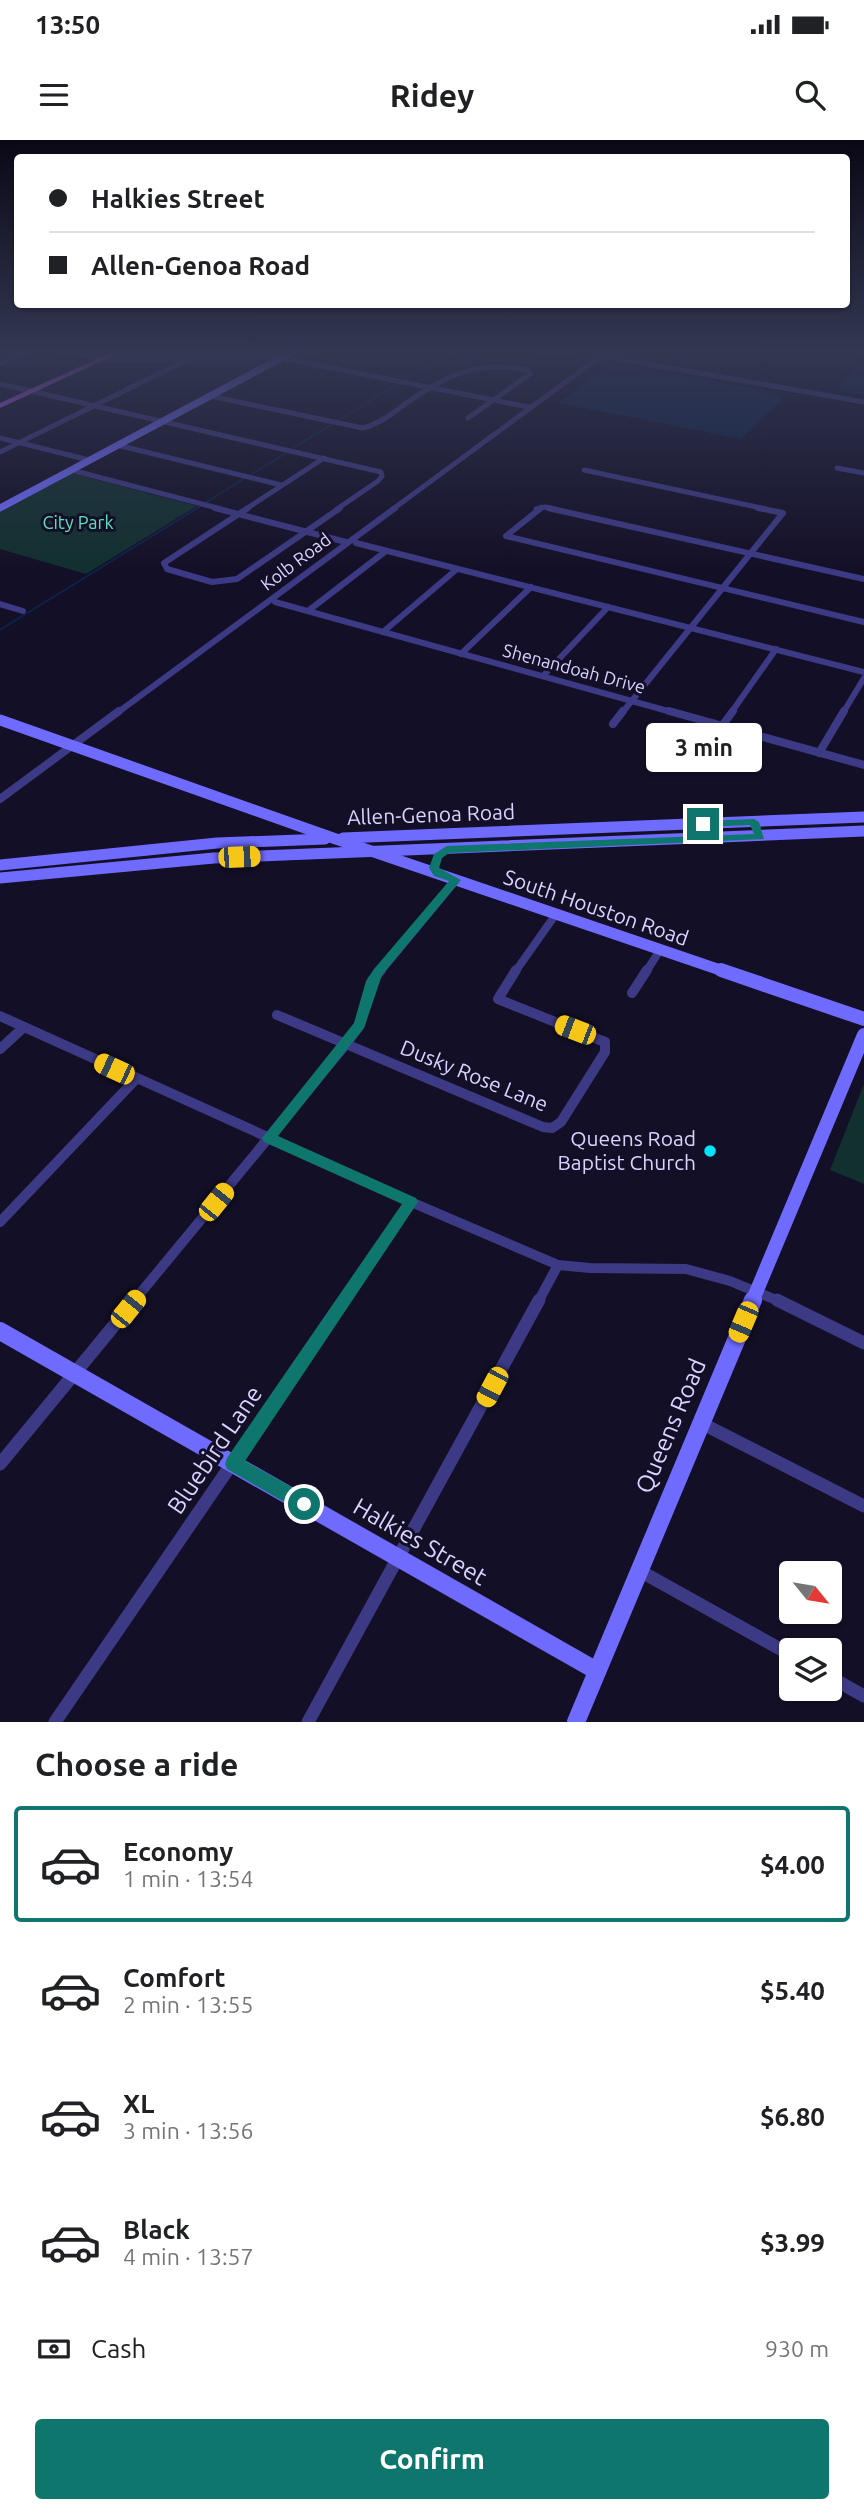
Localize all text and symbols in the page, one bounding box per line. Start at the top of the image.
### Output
text: 13:50 [35,10,100,39]
icon: menu [35,76,73,114]
icon: search [791,76,829,114]
text: Ridey [390,77,474,113]
text: Halkies Street [91,184,265,213]
text: Allen-Genoa Road [91,251,310,280]
park label: City Park [42,512,114,532]
street label: Kolb Road [257,529,334,594]
street label: Shenandoah Drive [501,639,648,697]
callout: 3 min [645,722,761,772]
text: 3 min [675,735,733,760]
street label: Allen-Genoa Road [347,799,515,829]
route end [687,808,719,840]
car [218,846,261,868]
street label: South Houston Road [501,864,692,950]
car [552,1013,599,1047]
street label: Dusky Rose Lane [397,1034,552,1116]
car [91,1051,138,1087]
place label: Queens Road Baptist Church [558,1126,696,1174]
marker: Queens Road Baptist Church [702,1143,718,1159]
car [195,1179,238,1225]
car [107,1286,150,1332]
car [726,1299,761,1345]
street label: Queens Road [630,1354,711,1497]
car [473,1364,512,1410]
street label: Bluebird Lane [162,1381,267,1519]
route start [288,1488,320,1520]
street label: Halkies Street [349,1493,492,1591]
north arrow [779,1561,842,1624]
map controls [779,1561,842,1701]
button: layers [779,1638,842,1701]
text: Choose a ride [35,1746,238,1782]
icon: car [39,1833,102,1896]
text: Economy [123,1837,233,1866]
text: $4.00 [760,1850,825,1879]
text: 1 min · 13:54 [123,1866,254,1891]
icon: car [39,1959,102,2022]
text: Comfort [123,1963,226,1992]
text: $5.40 [760,1976,825,2005]
text: 2 min · 13:55 [123,1992,254,2017]
icon: car [39,2085,102,2148]
text: XL [123,2089,154,2118]
text: $6.80 [760,2102,825,2131]
text: 3 min · 13:56 [123,2118,254,2143]
icon: car [39,2211,102,2274]
text: Black [123,2215,190,2244]
text: $3.99 [760,2228,825,2257]
text: 4 min · 13:57 [123,2244,254,2269]
icon: cash [35,2330,73,2368]
text: Cash [91,2334,146,2363]
text: 930 m [765,2336,829,2361]
button: Confirm [35,2419,829,2499]

